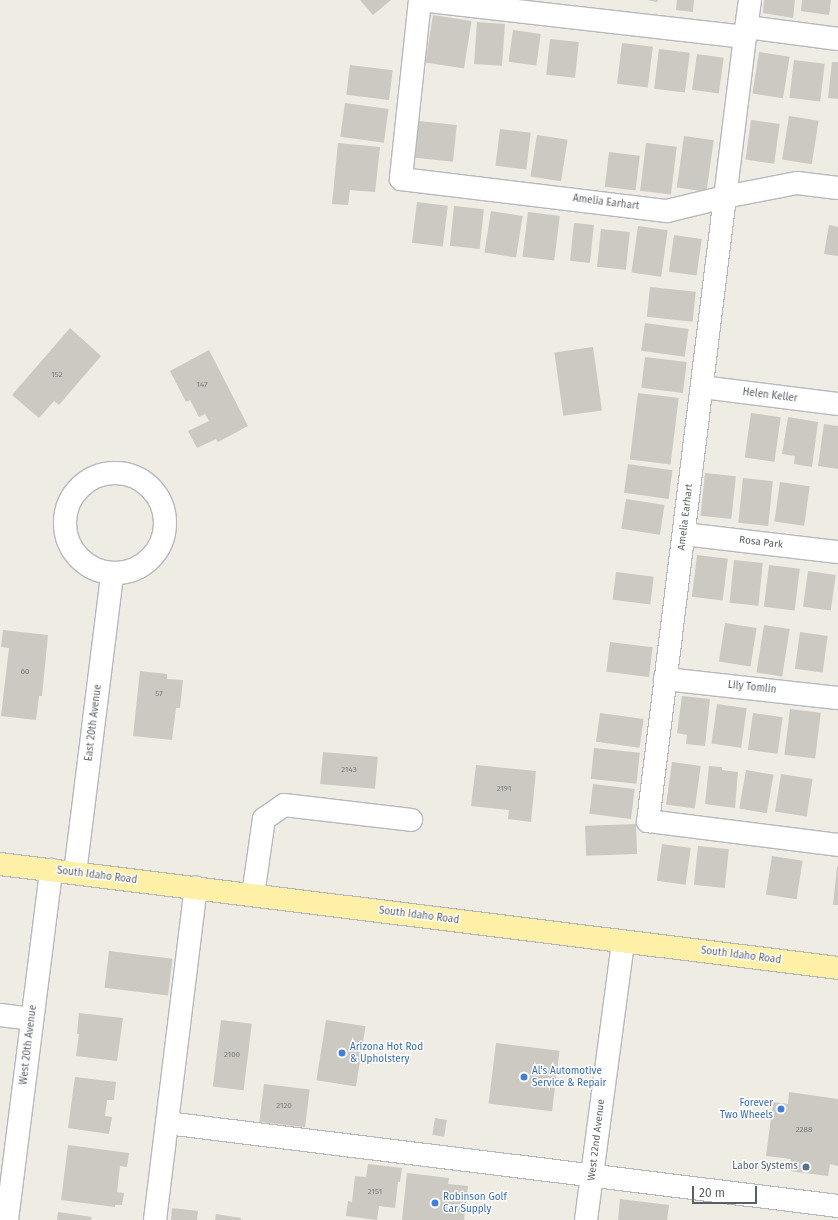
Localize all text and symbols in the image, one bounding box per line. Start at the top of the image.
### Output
street label: Amelia Earhart [572,193,640,213]
house number: 152 [51,370,63,380]
house number: 147 [196,380,208,390]
street label: Helen Keller [742,387,798,405]
street label: Amelia Earhart [676,483,696,551]
street label: Rosa Park [738,534,784,552]
house number: 60 [21,667,29,677]
street label: Lily Tomlin [727,679,777,697]
street label: East 20th Avenue [83,684,105,762]
house number: 57 [155,689,163,699]
house number: 2143 [341,765,357,775]
house number: 2191 [497,784,511,794]
street label: South Idaho Road [56,865,138,887]
street label: South Idaho Road [378,905,460,927]
street label: South Idaho Road [700,945,782,967]
street label: West 20th Avenue [18,1004,40,1086]
place label: Arizona Hot Rod & Upholstery [350,1041,423,1064]
marker: Arizona Hot Rod & Upholstery [337,1048,347,1058]
house number: 2100 [224,1050,240,1060]
place label: Al's Automotive Service & Repair [532,1065,606,1088]
marker: Al's Automotive Service & Repair [519,1072,529,1082]
place label: Forever Two Wheels [720,1097,773,1120]
street label: West 22nd Avenue [586,1099,608,1181]
house number: 2120 [276,1101,292,1111]
marker: Forever Two Wheels [776,1104,786,1114]
house number: 2288 [796,1125,812,1135]
place label: Labor Systems [732,1161,798,1173]
marker: Labor Systems [801,1162,811,1172]
scale bar [694,1178,759,1204]
text: 20 m [699,1186,725,1200]
house number: 2151 [368,1187,382,1197]
place label: Robinson Golf Car Supply [443,1191,507,1214]
marker: Robinson Golf Car Supply [430,1198,440,1208]

